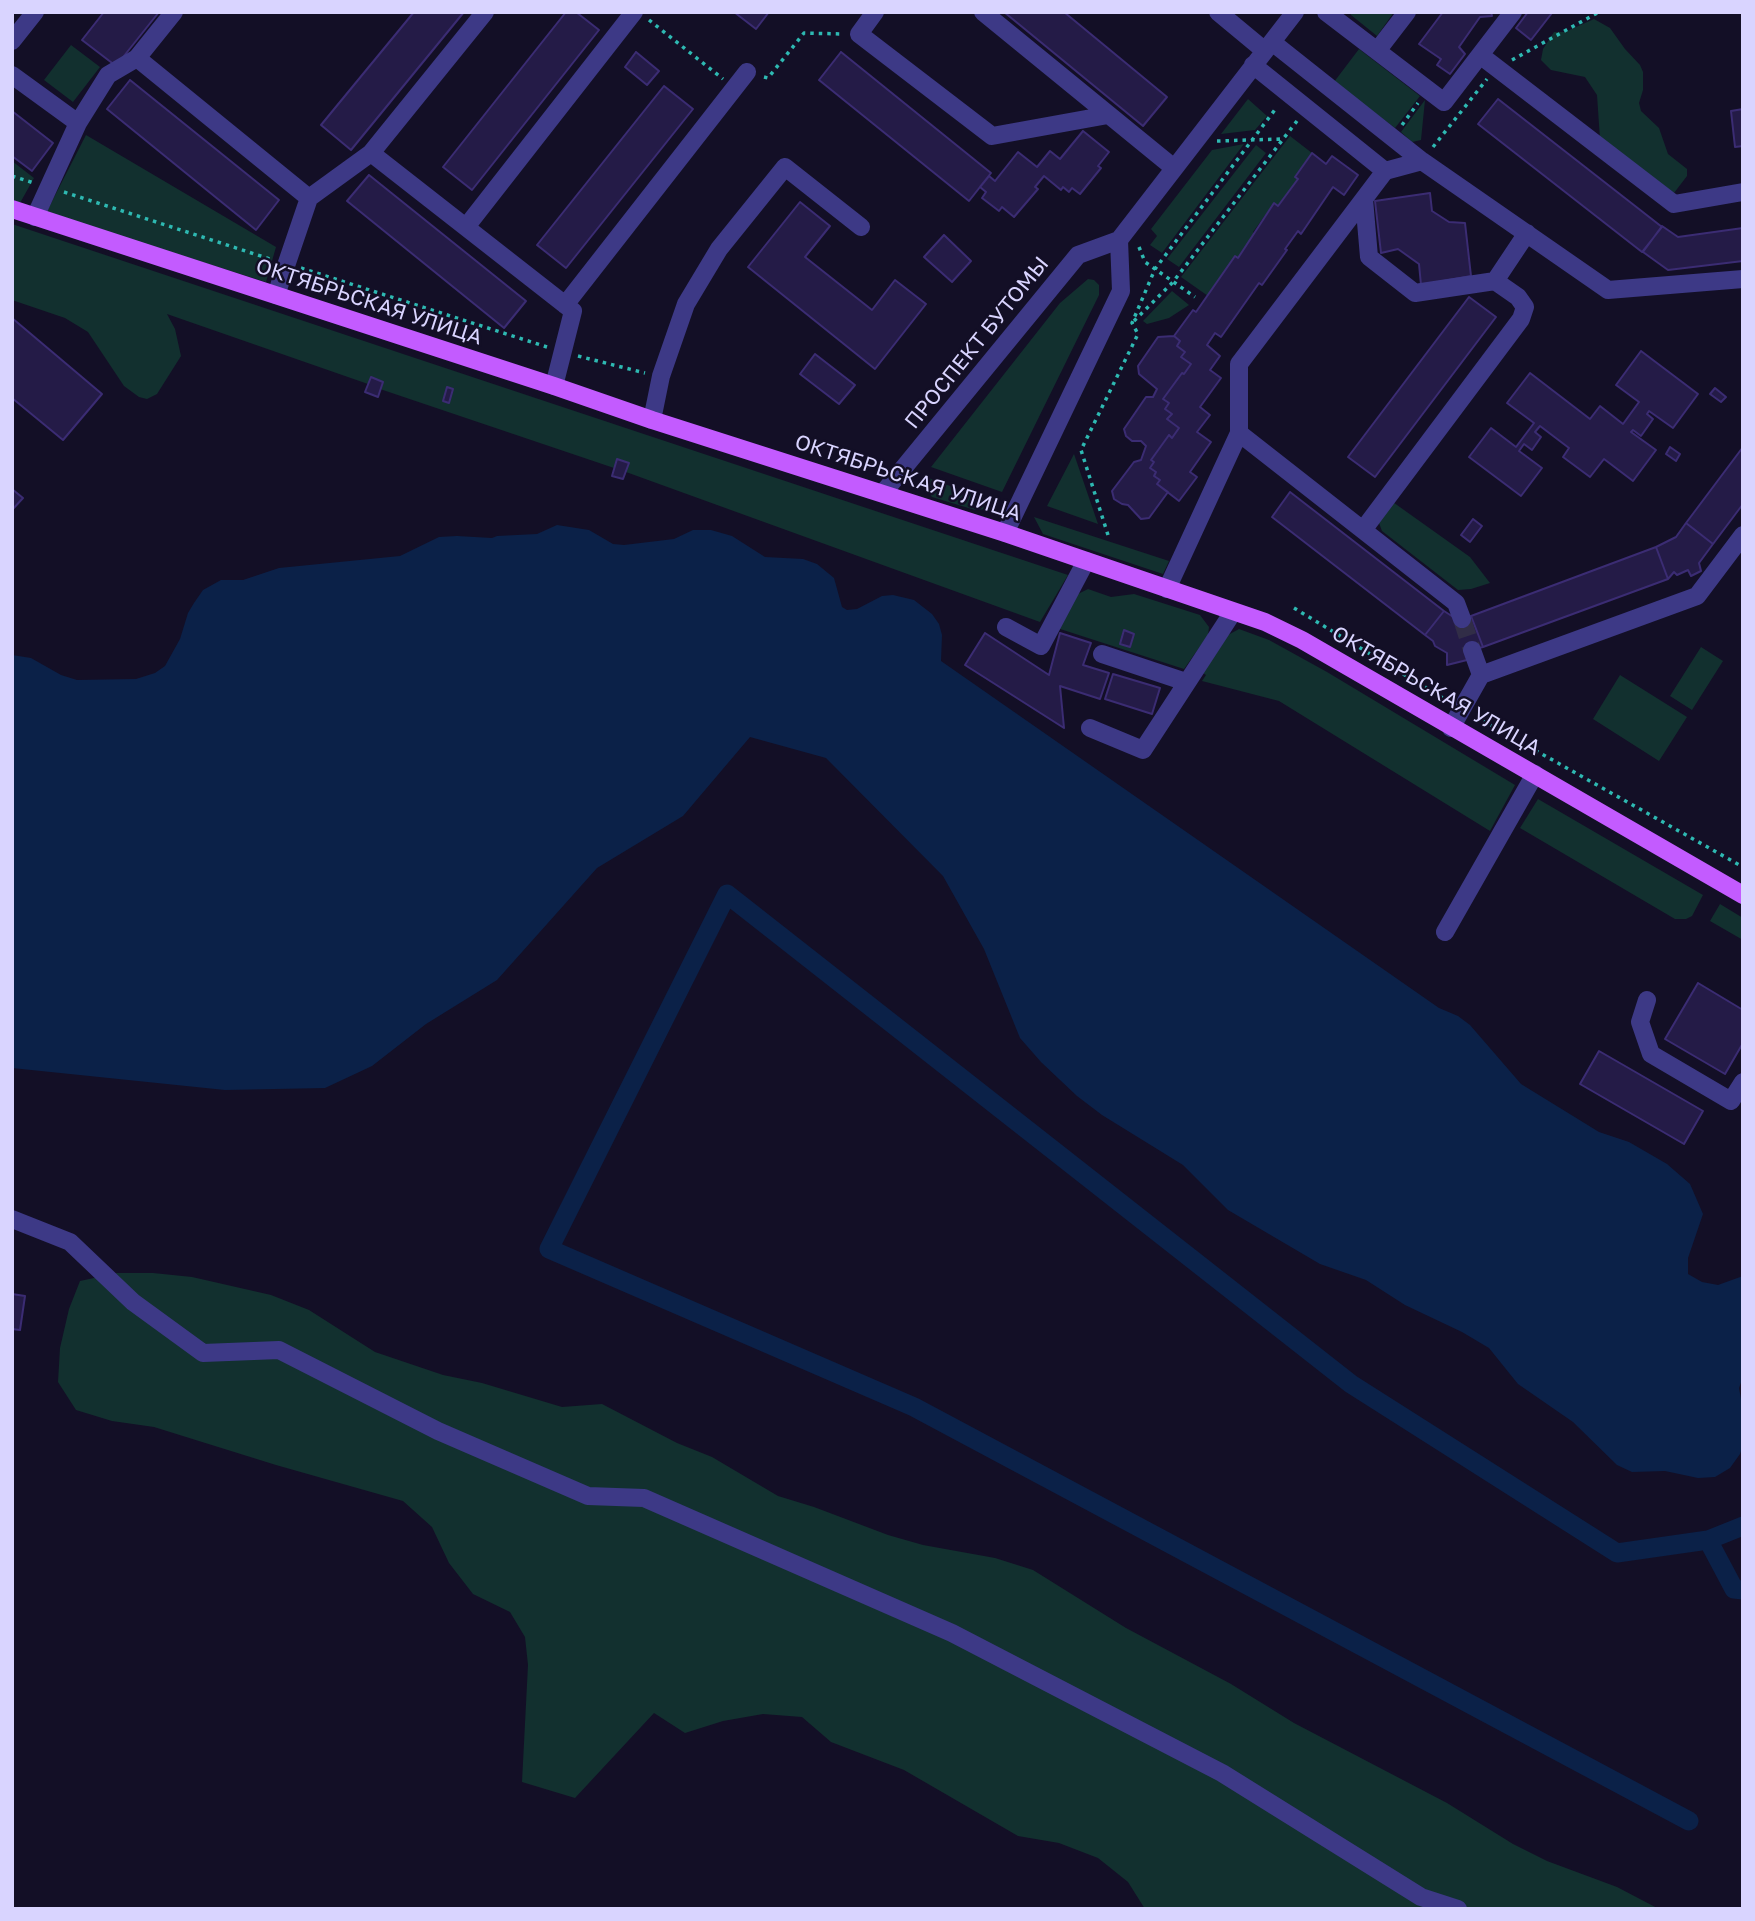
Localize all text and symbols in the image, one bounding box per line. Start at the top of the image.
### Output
street label: ПРОСПЕКТ БУТОМЫ [900,252,1054,434]
street label: ОКТЯБРЬСКАЯ УЛИЦА [253,253,485,351]
street label: ОКТЯБРЬСКАЯ УЛИЦА [792,429,1024,527]
street label: ОКТЯБРЬСКАЯ УЛИЦА [1327,621,1545,761]

